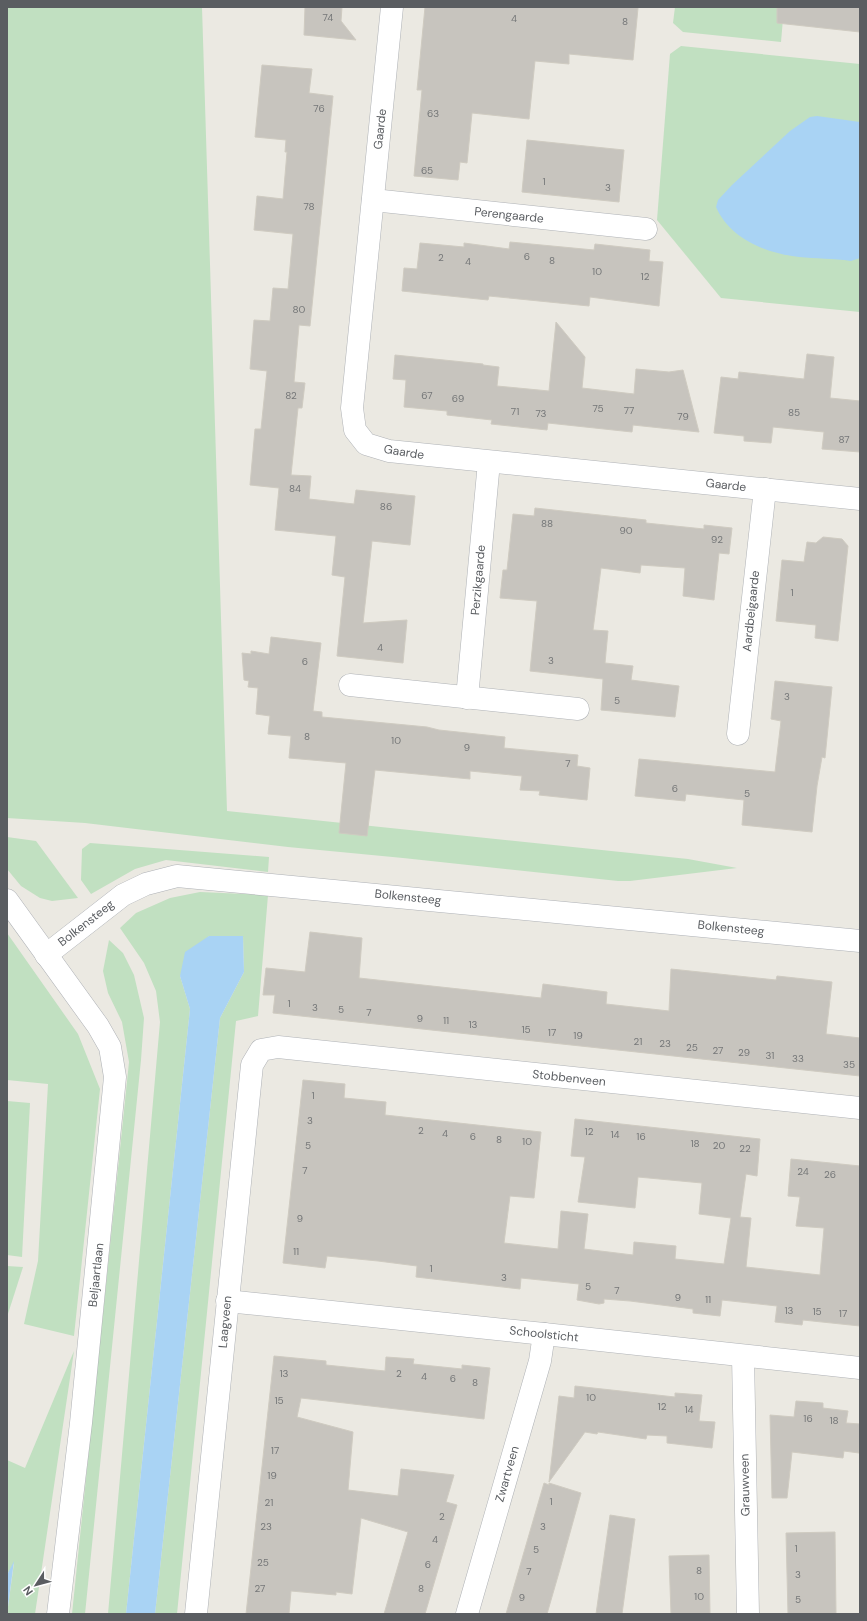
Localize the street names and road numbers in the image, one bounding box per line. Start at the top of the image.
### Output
street label: Gaarde [370,108,390,150]
street label: Perengaarde [474,203,545,227]
street label: Gaarde [383,441,426,463]
street label: Gaarde [705,475,747,495]
street label: Perzikgaarde [467,544,489,616]
street label: Aardbeigaarde [739,569,763,652]
street label: Bolkensteeg [374,886,442,908]
street label: Bolkensteeg [55,896,118,950]
street label: Bolkensteeg [697,917,765,939]
street label: Stobbenveen [531,1066,607,1090]
street label: Beljaartlaan [85,1242,107,1308]
street label: Laagveen [215,1295,235,1349]
street label: Schoolsticht [509,1322,580,1346]
street label: Zwartveen [491,1444,523,1504]
street label: Grauwveen [736,1453,754,1516]

